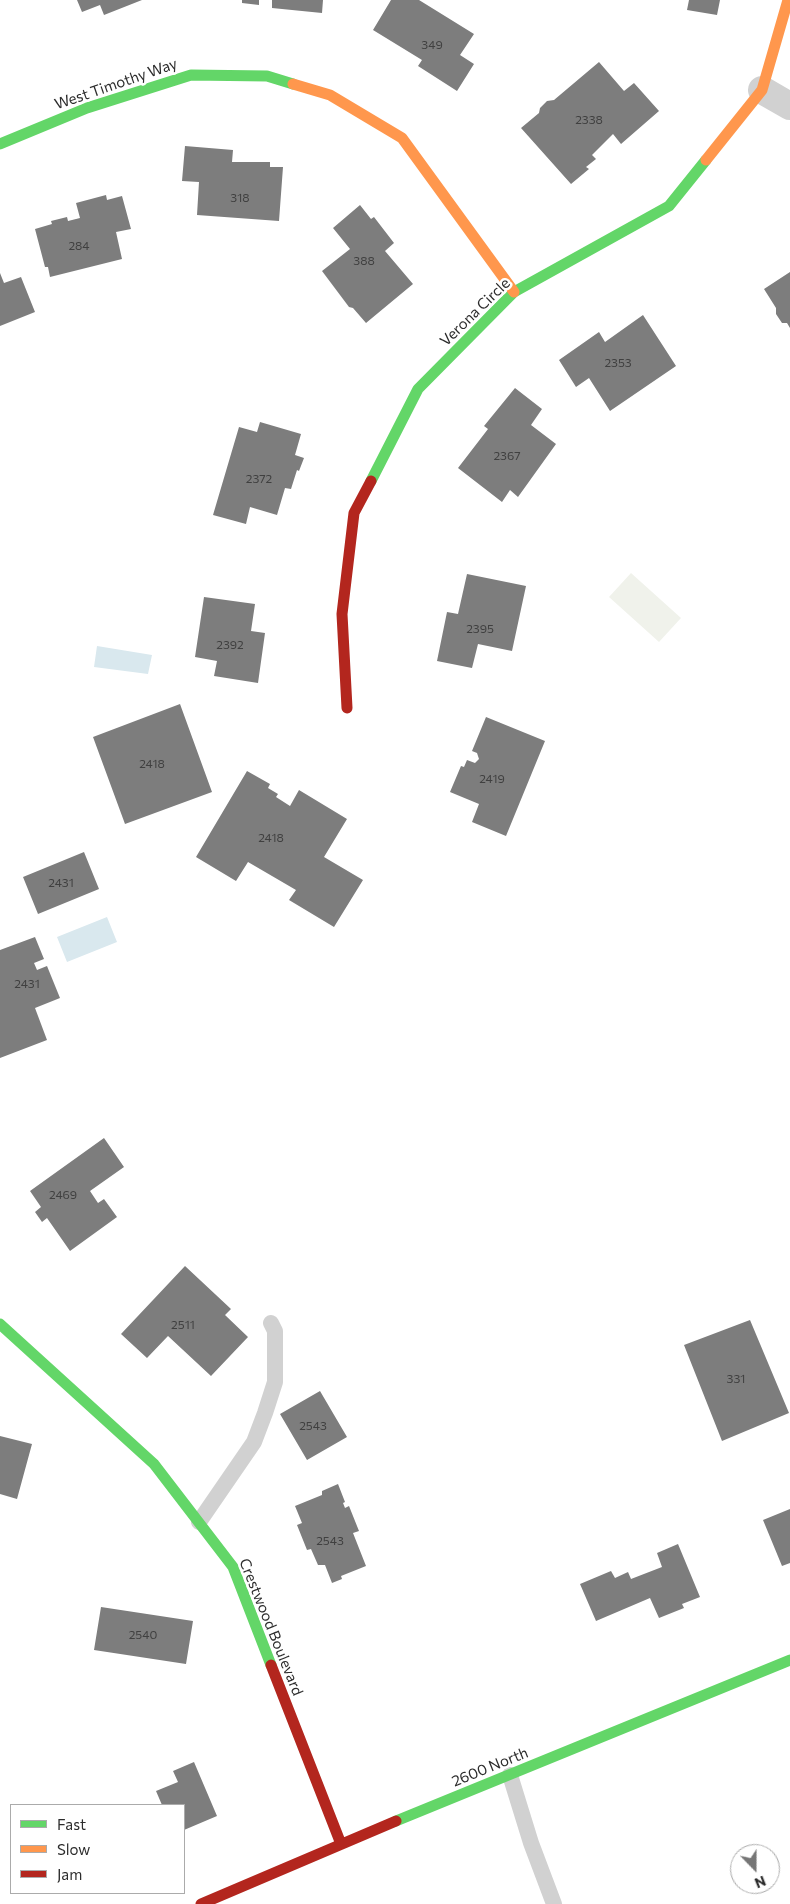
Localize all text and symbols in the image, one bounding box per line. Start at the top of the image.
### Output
house number: 349 [421,38,443,52]
street label: West Timothy Way [52,55,180,113]
house number: 2338 [575,113,603,127]
house number: 318 [230,191,250,205]
house number: 284 [68,239,90,253]
house number: 388 [353,254,375,268]
street label: Verona Circle [436,274,514,350]
house number: 2353 [604,356,632,370]
house number: 2367 [493,449,521,463]
house number: 2372 [246,472,272,486]
house number: 2395 [466,622,494,636]
house number: 2392 [216,638,244,652]
house number: 2418 [139,757,165,771]
house number: 2419 [479,772,505,786]
house number: 2418 [258,831,284,845]
house number: 2431 [48,876,74,890]
house number: 2431 [14,977,40,991]
house number: 2469 [49,1188,77,1202]
house number: 2511 [171,1318,195,1332]
house number: 331 [727,1372,745,1386]
house number: 2543 [299,1419,327,1433]
house number: 2543 [316,1534,344,1548]
street label: Crestwood Boulevard [235,1556,307,1698]
house number: 2540 [129,1628,157,1642]
street label: 2600 North [449,1744,531,1790]
legend [10,1804,185,1894]
text: Fast [57,1815,86,1833]
text: Slow [57,1840,90,1858]
north arrow [730,1844,780,1894]
text: Jam [57,1865,82,1883]
text: N [752,1873,768,1892]

